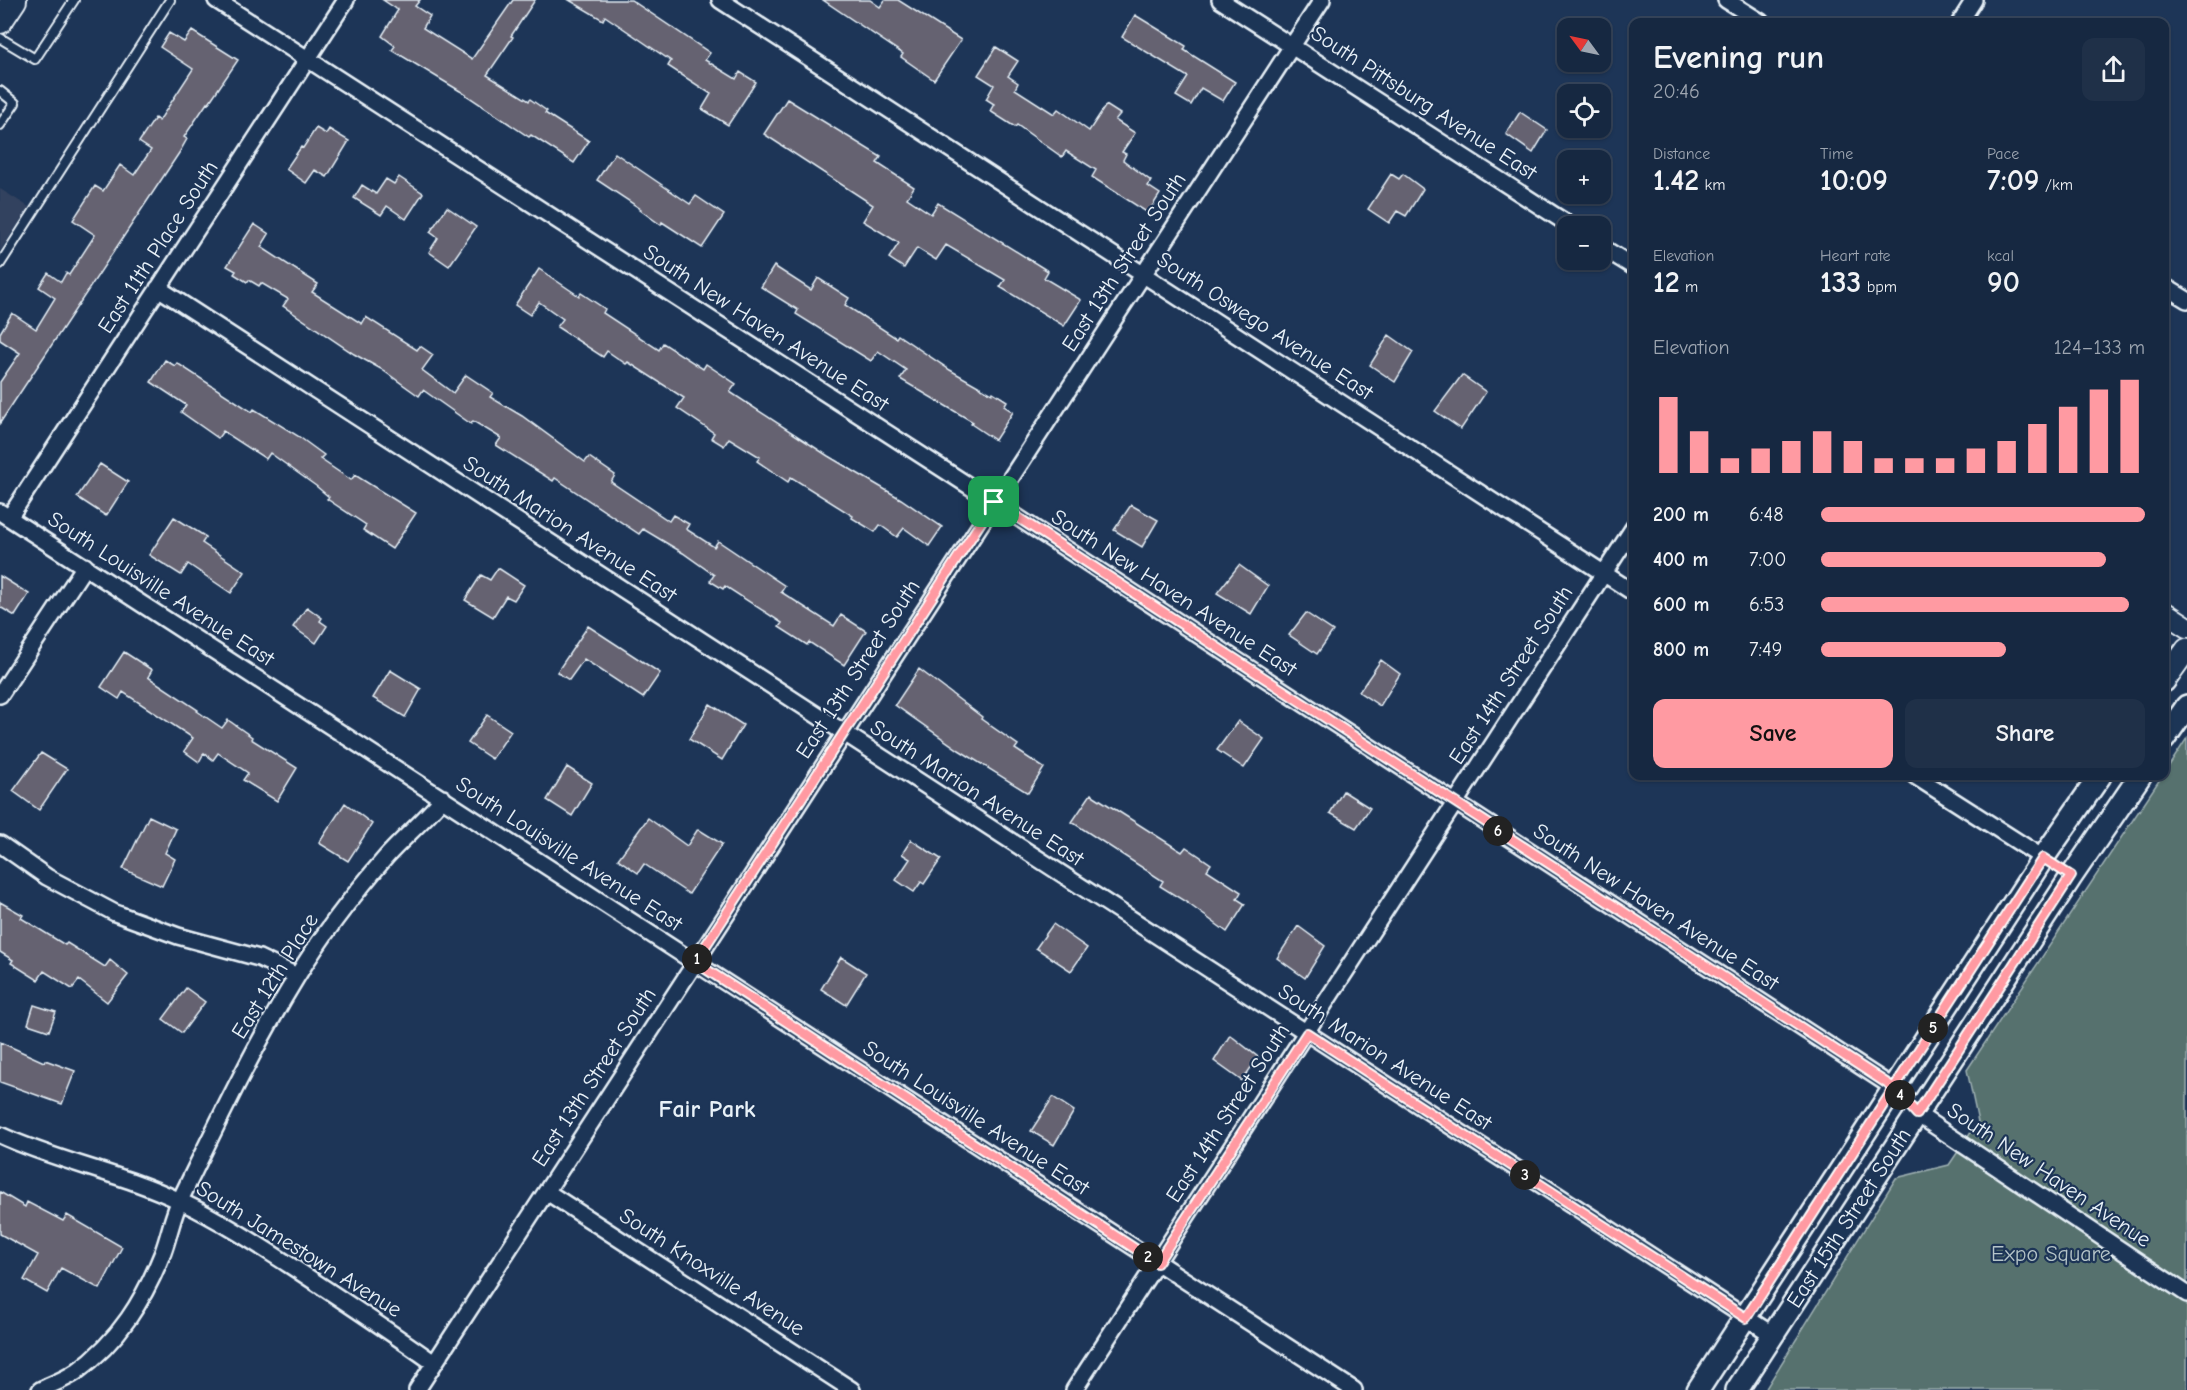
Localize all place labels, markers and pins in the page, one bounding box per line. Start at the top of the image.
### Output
pin [968,476,1019,527]
pin: 6 [1483,816,1513,846]
pin: 1 [682,944,712,974]
pin: 5 [1918,1013,1948,1043]
pin: 4 [1885,1080,1915,1110]
pin: 3 [1510,1160,1540,1190]
pin: 2 [1133,1242,1163,1272]

